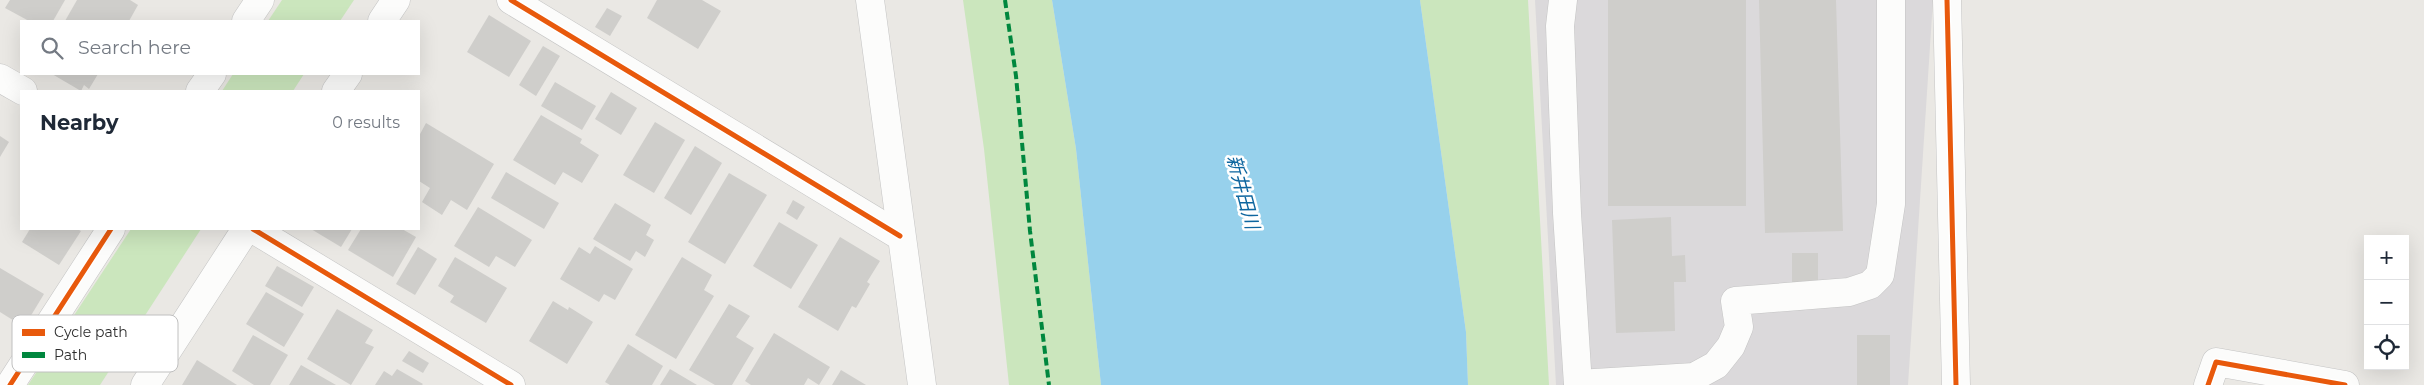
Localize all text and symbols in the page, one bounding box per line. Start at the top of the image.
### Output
search box [20,20,420,75]
icon: search [38,34,66,62]
text: Search here [78,36,191,59]
text: Nearby [40,110,119,135]
text: 0 results [332,113,400,132]
water label: 新井田川 [1222,152,1264,234]
map controls [2364,235,2409,370]
button: + [2364,235,2409,280]
button: − [2364,280,2409,325]
legend [12,315,178,372]
text: Cycle path [54,323,128,341]
button: locate [2364,325,2409,370]
text: Path [54,346,87,364]

